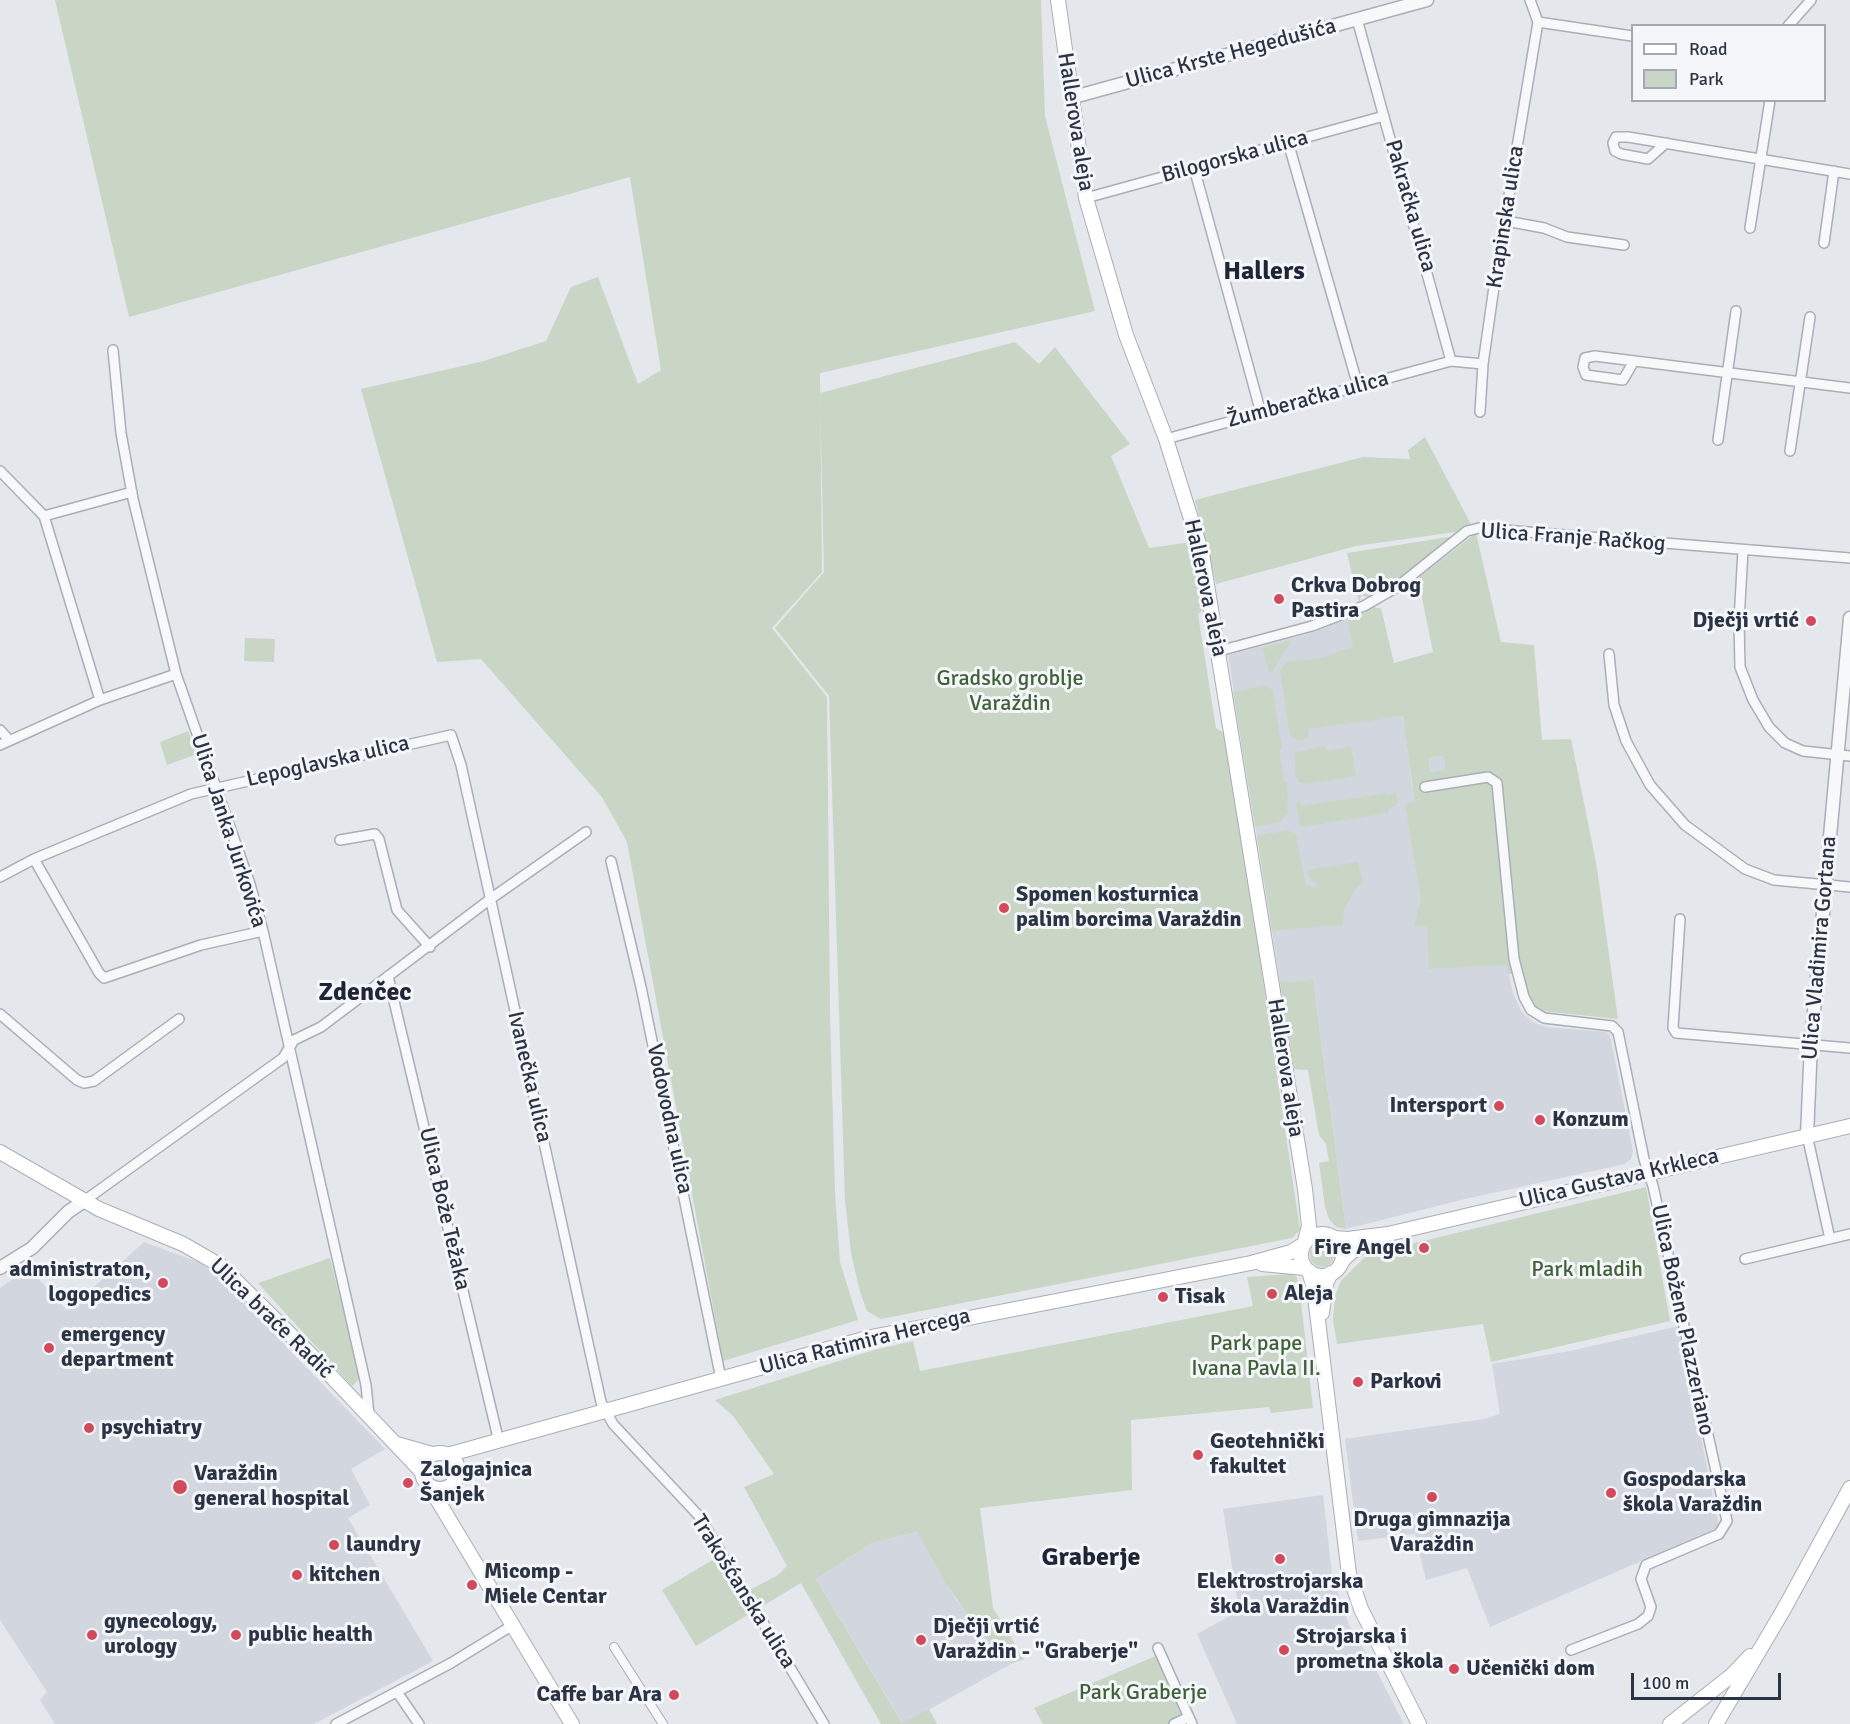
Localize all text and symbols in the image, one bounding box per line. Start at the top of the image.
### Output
street label: Ulica Krste Hegedušića [1123,13,1339,95]
legend [1631,24,1826,102]
text: Road [1689,38,1728,60]
street label: Hallerova aleja [1051,51,1099,193]
text: Park [1689,68,1724,90]
street label: Bilogorska ulica [1159,125,1311,189]
street label: Pakračka ulica [1379,137,1441,275]
street label: Krapinska ulica [1482,144,1530,290]
district label: Hallers [1223,256,1305,288]
street label: Žumberačka ulica [1224,366,1392,434]
street label: Hallerova aleja [1178,517,1232,659]
street label: Ulica Franje Račkog [1480,518,1666,558]
place label: Crkva Dobrog Pastira [1291,573,1421,624]
marker: Crkva Dobrog Pastira [1272,592,1286,606]
place label: Dječji vrtić [1693,608,1799,634]
marker: Dječji vrtić [1804,614,1818,628]
park label: Gradsko groblje Varaždin [936,666,1084,718]
street label: Lepoglavska ulica [244,730,412,794]
street label: Ulica Janka Jurkovića [184,731,272,931]
street label: Ulica Vladimira Gortana [1797,835,1843,1061]
place label: Spomen kosturnica palim borcima Varaždin [1016,882,1242,933]
marker: Spomen kosturnica palim borcima Varaždin [997,901,1011,915]
district label: Zdenčec [318,977,412,1009]
street label: Hallerova aleja [1261,997,1309,1139]
street label: Ivanečka ulica [501,1009,557,1145]
street label: Vodovodna ulica [640,1042,698,1196]
place label: Intersport [1389,1093,1487,1119]
marker: Intersport [1492,1099,1506,1113]
place label: Konzum [1552,1107,1629,1133]
marker: Konzum [1533,1113,1547,1127]
street label: Ulica Bože Težaka [412,1125,476,1293]
street label: Ulica Gustava Krkleca [1516,1143,1722,1215]
street label: Ulica Božene Plazzeriano [1645,1202,1719,1438]
place label: Fire Angel [1314,1235,1412,1261]
marker: Fire Angel [1417,1241,1431,1255]
street label: Ulica braće Radić [204,1253,338,1385]
place label: administraton, logopedics [9,1257,151,1308]
park label: Park mladih [1531,1257,1643,1283]
marker: administraton, logopedics [156,1276,170,1290]
place label: Aleja [1284,1281,1333,1307]
place label: Tisak [1175,1284,1225,1310]
marker: Aleja [1265,1287,1279,1301]
marker: Tisak [1156,1290,1170,1304]
street label: Ulica Ratimira Hercega [757,1303,973,1381]
place label: emergency department [61,1322,174,1374]
park label: Park pape Ivana Pavla II. [1191,1331,1321,1382]
marker: emergency department [42,1341,56,1355]
place label: Parkovi [1370,1369,1442,1395]
marker: Parkovi [1351,1375,1365,1389]
place label: psychiatry [101,1415,202,1441]
marker: psychiatry [82,1421,96,1435]
place label: Geotehnički fakultet [1210,1429,1325,1480]
marker: Geotehnički fakultet [1191,1448,1205,1462]
place label: Zalogajnica Šanjek [420,1457,532,1508]
place label: Varaždin general hospital [194,1461,349,1512]
place label: Gospodarska škola Varaždin [1623,1467,1762,1518]
marker: Zalogajnica Šanjek [401,1476,415,1490]
marker: Varaždin general hospital [171,1478,189,1496]
marker: Gospodarska škola Varaždin [1604,1486,1618,1500]
marker: Druga gimnazija Varaždin [1425,1490,1439,1504]
place label: Druga gimnazija Varaždin [1353,1507,1511,1558]
street label: Trakošćanska ulica [685,1510,801,1674]
place label: laundry [346,1532,421,1558]
marker: laundry [327,1538,341,1552]
district label: Graberje [1042,1542,1140,1574]
marker: Elektrostrojarska škola Varaždin [1273,1552,1287,1566]
place label: Micomp - Miele Centar [484,1559,607,1610]
place label: kitchen [309,1562,380,1588]
marker: kitchen [290,1568,304,1582]
place label: Elektrostrojarska škola Varaždin [1197,1569,1363,1621]
marker: Micomp - Miele Centar [465,1578,479,1592]
place label: gynecology, urology [104,1609,218,1660]
place label: Dječji vrtić Varaždin - "Graberje" [933,1614,1138,1666]
place label: public health [248,1622,373,1648]
place label: Strojarska i prometna škola [1296,1624,1443,1676]
marker: gynecology, urology [85,1628,99,1642]
marker: public health [229,1628,243,1642]
marker: Dječji vrtić Varaždin - "Graberje" [914,1633,928,1647]
marker: Strojarska i prometna škola [1277,1643,1291,1657]
place label: Učenički dom [1466,1656,1595,1682]
scale bar [1634,1661,1784,1699]
marker: Učenički dom [1447,1662,1461,1676]
text: 100 m [1642,1672,1689,1694]
park label: Park Graberje [1079,1680,1207,1706]
place label: Caffe bar Ara [537,1682,662,1708]
marker: Caffe bar Ara [667,1688,681,1702]

